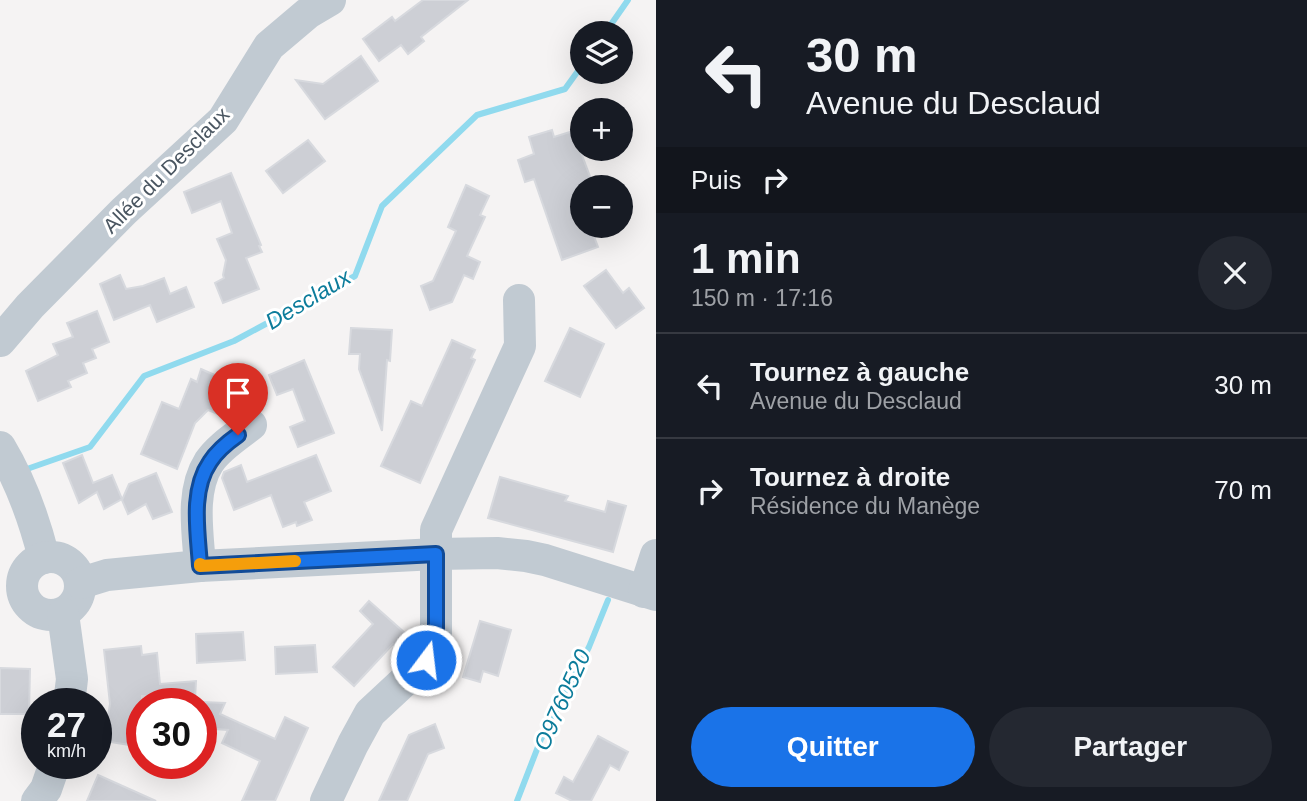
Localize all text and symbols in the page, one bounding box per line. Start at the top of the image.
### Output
map controls [570,21,633,238]
button: layers [570,21,633,84]
icon: left [691,28,782,119]
text: 30 m [806,28,918,82]
text: Avenue du Desclaud [806,85,1101,121]
button: + [570,98,633,161]
street label: Allée du Desclaux [98,102,234,238]
icon: right [756,161,794,199]
text: Puis [691,165,742,195]
button: − [570,175,633,238]
text: 1 min [691,235,801,282]
button: close [1198,236,1272,310]
water label: Desclaux [261,263,357,335]
text: 150 m · 17:16 [691,285,833,311]
text: Tournez à gauche [750,357,969,387]
pin [208,363,268,435]
icon: left [691,367,729,405]
text: 30 m [1214,370,1272,400]
icon: arrive [219,374,257,412]
text: Avenue du Desclaud [750,388,962,414]
text: Tournez à droite [750,462,950,492]
icon: right [691,472,729,510]
text: 70 m [1214,475,1272,505]
text: Résidence du Manège [750,493,980,519]
position arrow [389,623,463,697]
water label: O9760520 [528,645,596,754]
speed limit sign: 30 [126,688,217,779]
text: 27 [47,705,86,744]
button: Quitter [691,707,975,787]
button: Partager [989,707,1272,787]
text: km/h [47,741,86,761]

